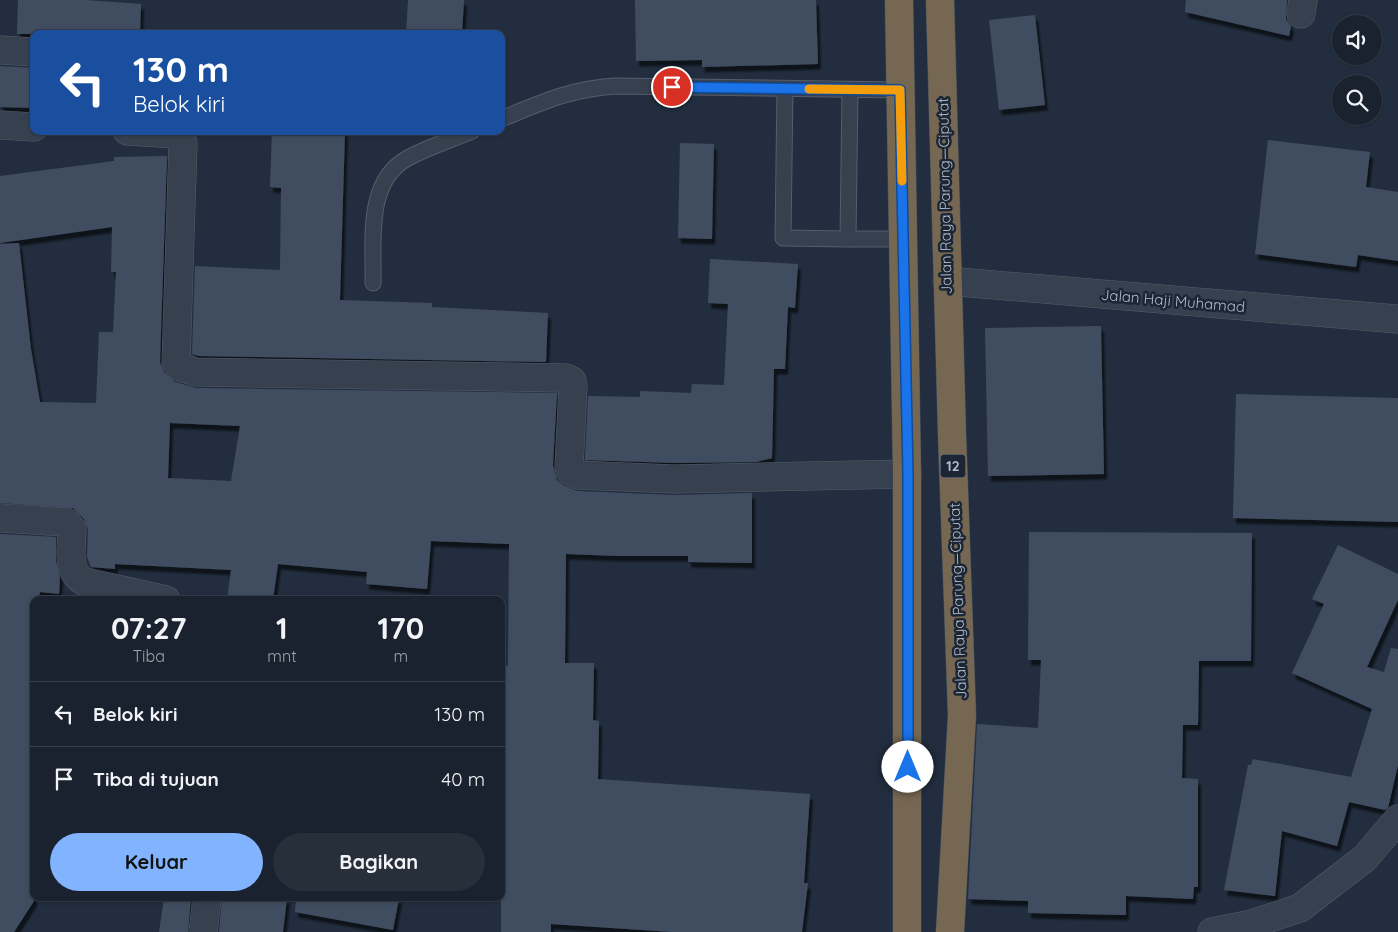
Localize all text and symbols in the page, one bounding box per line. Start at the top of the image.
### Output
map controls [1332,15,1382,125]
button: sound [1332,15,1382,65]
text: 130 m [133,47,229,91]
icon: left [50,50,115,115]
pin [651,66,693,108]
icon: arrive [658,73,686,101]
button: search [1332,75,1382,125]
text: Belok kiri [133,90,225,118]
street label: Jalan Raya Parung—Ciputat [933,98,956,294]
street label: Jalan Haji Muhamad [1100,285,1246,316]
road number: 12 [940,454,966,478]
street label: Jalan Raya Parung—Ciputat [945,502,970,700]
text: 07:27 [111,609,186,647]
text: 1 [276,609,288,647]
text: 170 [378,609,424,647]
text: Tiba [132,646,165,666]
text: mnt [267,646,297,666]
text: m [393,646,408,666]
icon: left [50,700,78,728]
text: Belok kiri [93,702,178,726]
text: 130 m [434,702,485,726]
position arrow [881,740,933,792]
icon: arrive [50,765,78,793]
text: Tiba di tujuan [93,767,219,791]
text: 40 m [441,767,485,791]
button: Keluar [50,833,263,891]
button: Bagikan [273,833,485,891]

